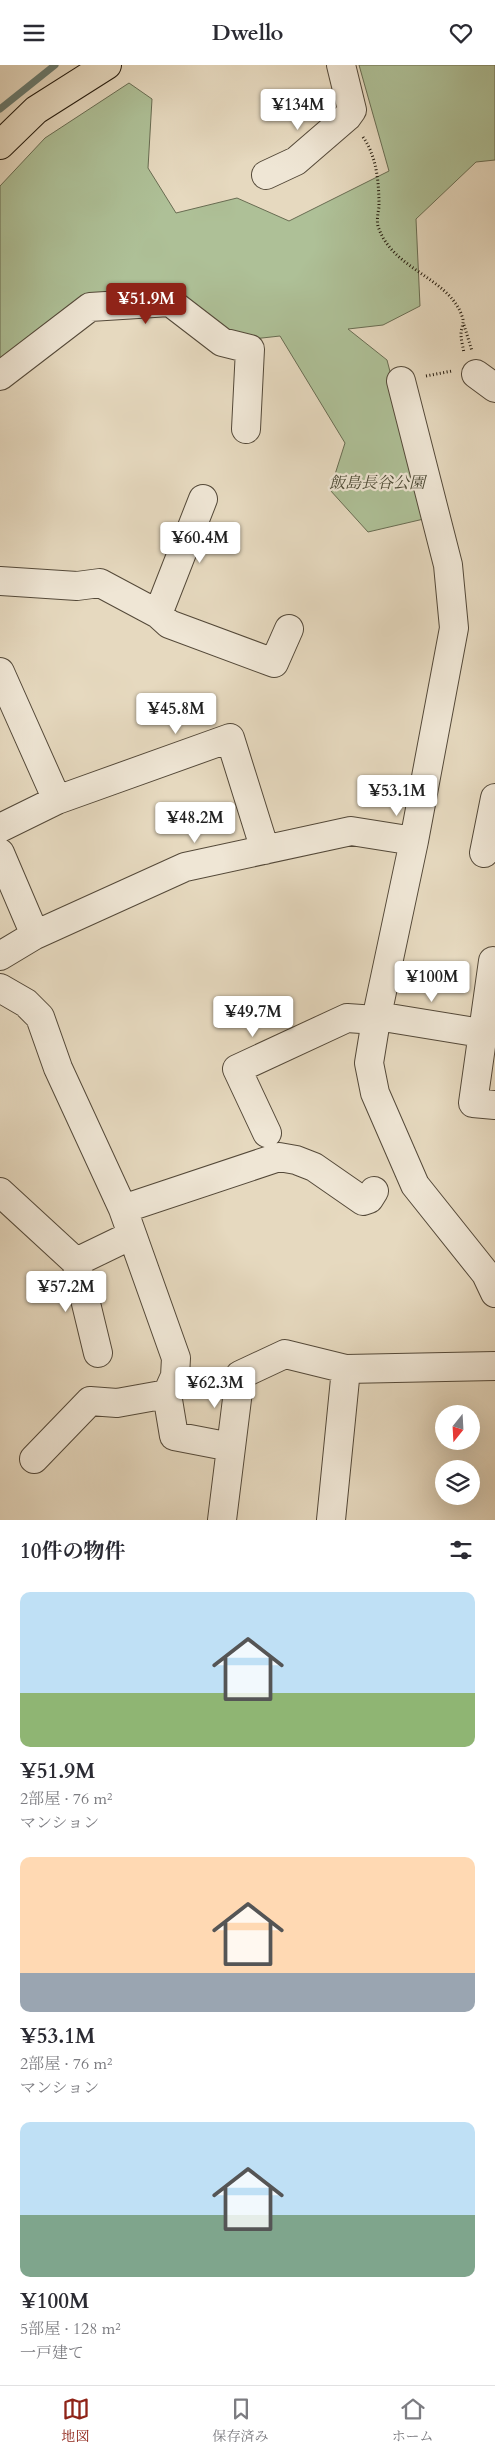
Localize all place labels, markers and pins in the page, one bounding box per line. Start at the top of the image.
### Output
pin: ¥134M [263,88,333,131]
pin: ¥51.9M [105,283,187,325]
pin: ¥60.4M [159,521,241,564]
pin: ¥45.8M [135,693,217,735]
pin: ¥53.1M [356,775,438,817]
pin: ¥48.2M [154,801,236,844]
pin: ¥100M [397,961,467,1003]
pin: ¥49.7M [212,995,294,1038]
pin: ¥57.2M [25,1271,107,1313]
pin: ¥62.3M [174,1367,256,1409]

